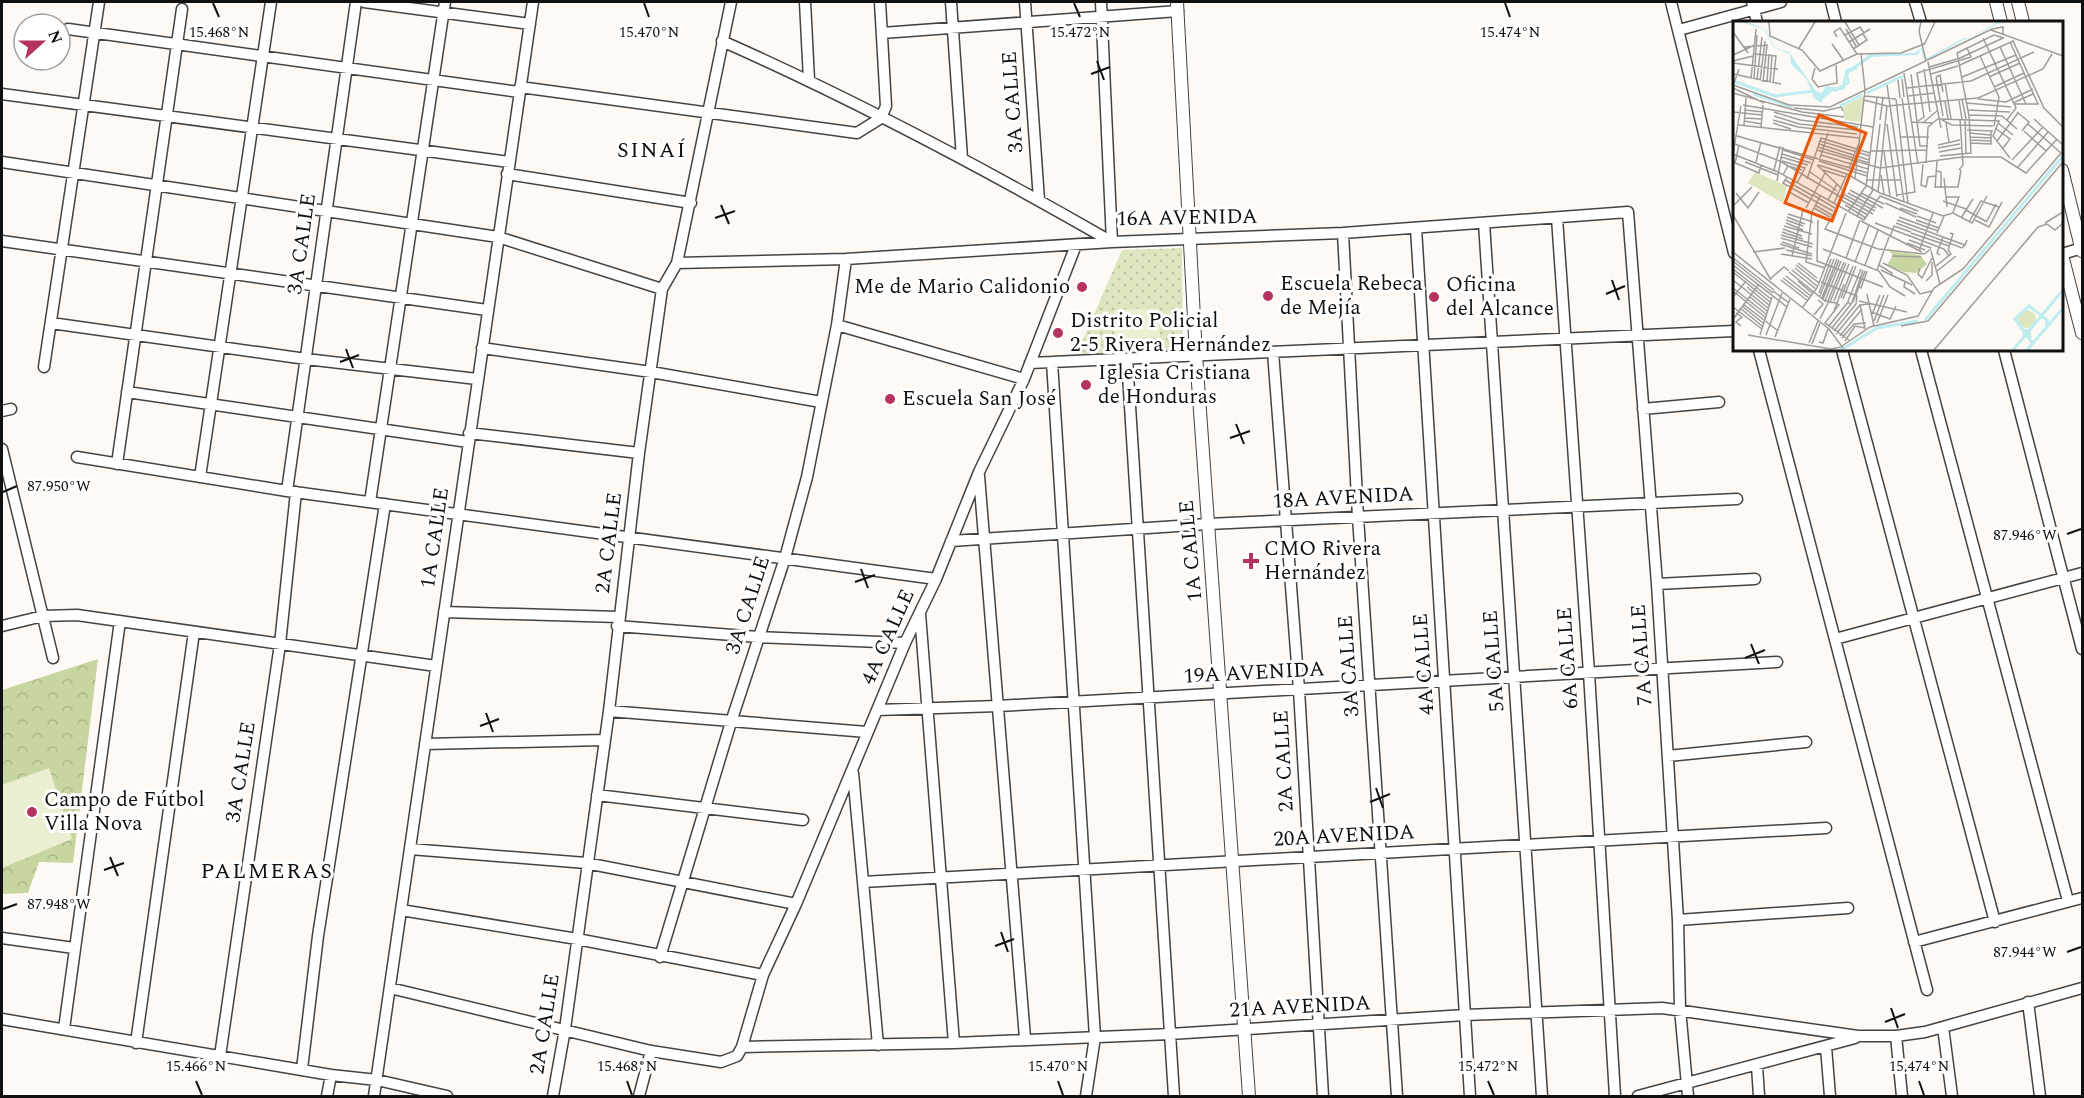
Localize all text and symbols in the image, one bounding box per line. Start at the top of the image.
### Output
north arrow [12,12,72,72]
text: 15.468°N [189,21,249,44]
text: 15.470°N [619,21,679,44]
text: 15.472°N [1050,21,1110,44]
text: 15.474°N [1480,21,1540,44]
inset map [1733,21,2063,351]
text: N [42,27,69,47]
street label: 3A CALLE [993,50,1033,154]
district label: SINAÍ [617,134,687,167]
street label: 3A CALLE [279,191,325,297]
street label: 16A AVENIDA [1116,201,1258,235]
place label: Escuela Rebeca de Mejía [1280,268,1424,324]
place label: Oficina del Alcance [1446,269,1554,325]
place label: Me de Mario Calidonio [854,271,1070,303]
marker: Me de Mario Calidonio [1075,280,1089,294]
marker: Escuela Rebeca de Mejía [1261,289,1275,303]
marker: Oficina del Alcance [1427,290,1441,304]
place label: Distrito Policial 2-5 Rivera Hernández [1070,305,1271,361]
marker: Distrito Policial 2-5 Rivera Hernández [1051,326,1065,340]
place label: Iglesia Cristiana de Honduras [1098,357,1251,413]
marker: Iglesia Cristiana de Honduras [1079,378,1093,392]
place label: Escuela San José [902,383,1056,415]
marker: Escuela San José [883,392,897,406]
text: 87.950°W [27,475,91,498]
street label: 18A AVENIDA [1272,478,1415,518]
street label: 1A CALLE [412,485,458,591]
street label: 2A CALLE [587,490,631,596]
street label: 1A CALLE [1171,499,1211,603]
text: 87.946°W [1993,524,2057,547]
place label: CMO Rivera Hernández [1264,533,1382,589]
street label: 3A CALLE [717,552,779,658]
marker: CMO Rivera Hernández [1242,552,1260,570]
street label: 4A CALLE [853,584,923,690]
street label: 7A CALLE [1622,603,1662,707]
street label: 6A CALLE [1548,606,1588,710]
street label: 5A CALLE [1474,609,1514,713]
street label: 4A CALLE [1404,612,1444,716]
street label: 3A CALLE [1329,614,1369,718]
street label: 19A AVENIDA [1183,653,1326,693]
street label: 2A CALLE [1265,709,1303,813]
street label: 3A CALLE [217,719,265,825]
place label: Campo de Fútbol Villa Nova [44,784,205,840]
marker: Campo de Fútbol Villa Nova [25,805,39,819]
street label: 20A AVENIDA [1273,816,1416,856]
district label: PALMERAS [201,855,333,888]
text: 87.948°W [27,893,91,916]
text: 87.944°W [1993,941,2057,964]
street label: 2A CALLE [521,971,569,1077]
street label: 21A AVENIDA [1229,987,1372,1027]
text: 15.466°N [166,1055,226,1078]
text: 15.468°N [597,1055,657,1078]
text: 15.470°N [1028,1055,1088,1078]
text: 15.472°N [1458,1055,1518,1078]
text: 15.474°N [1889,1055,1949,1078]

